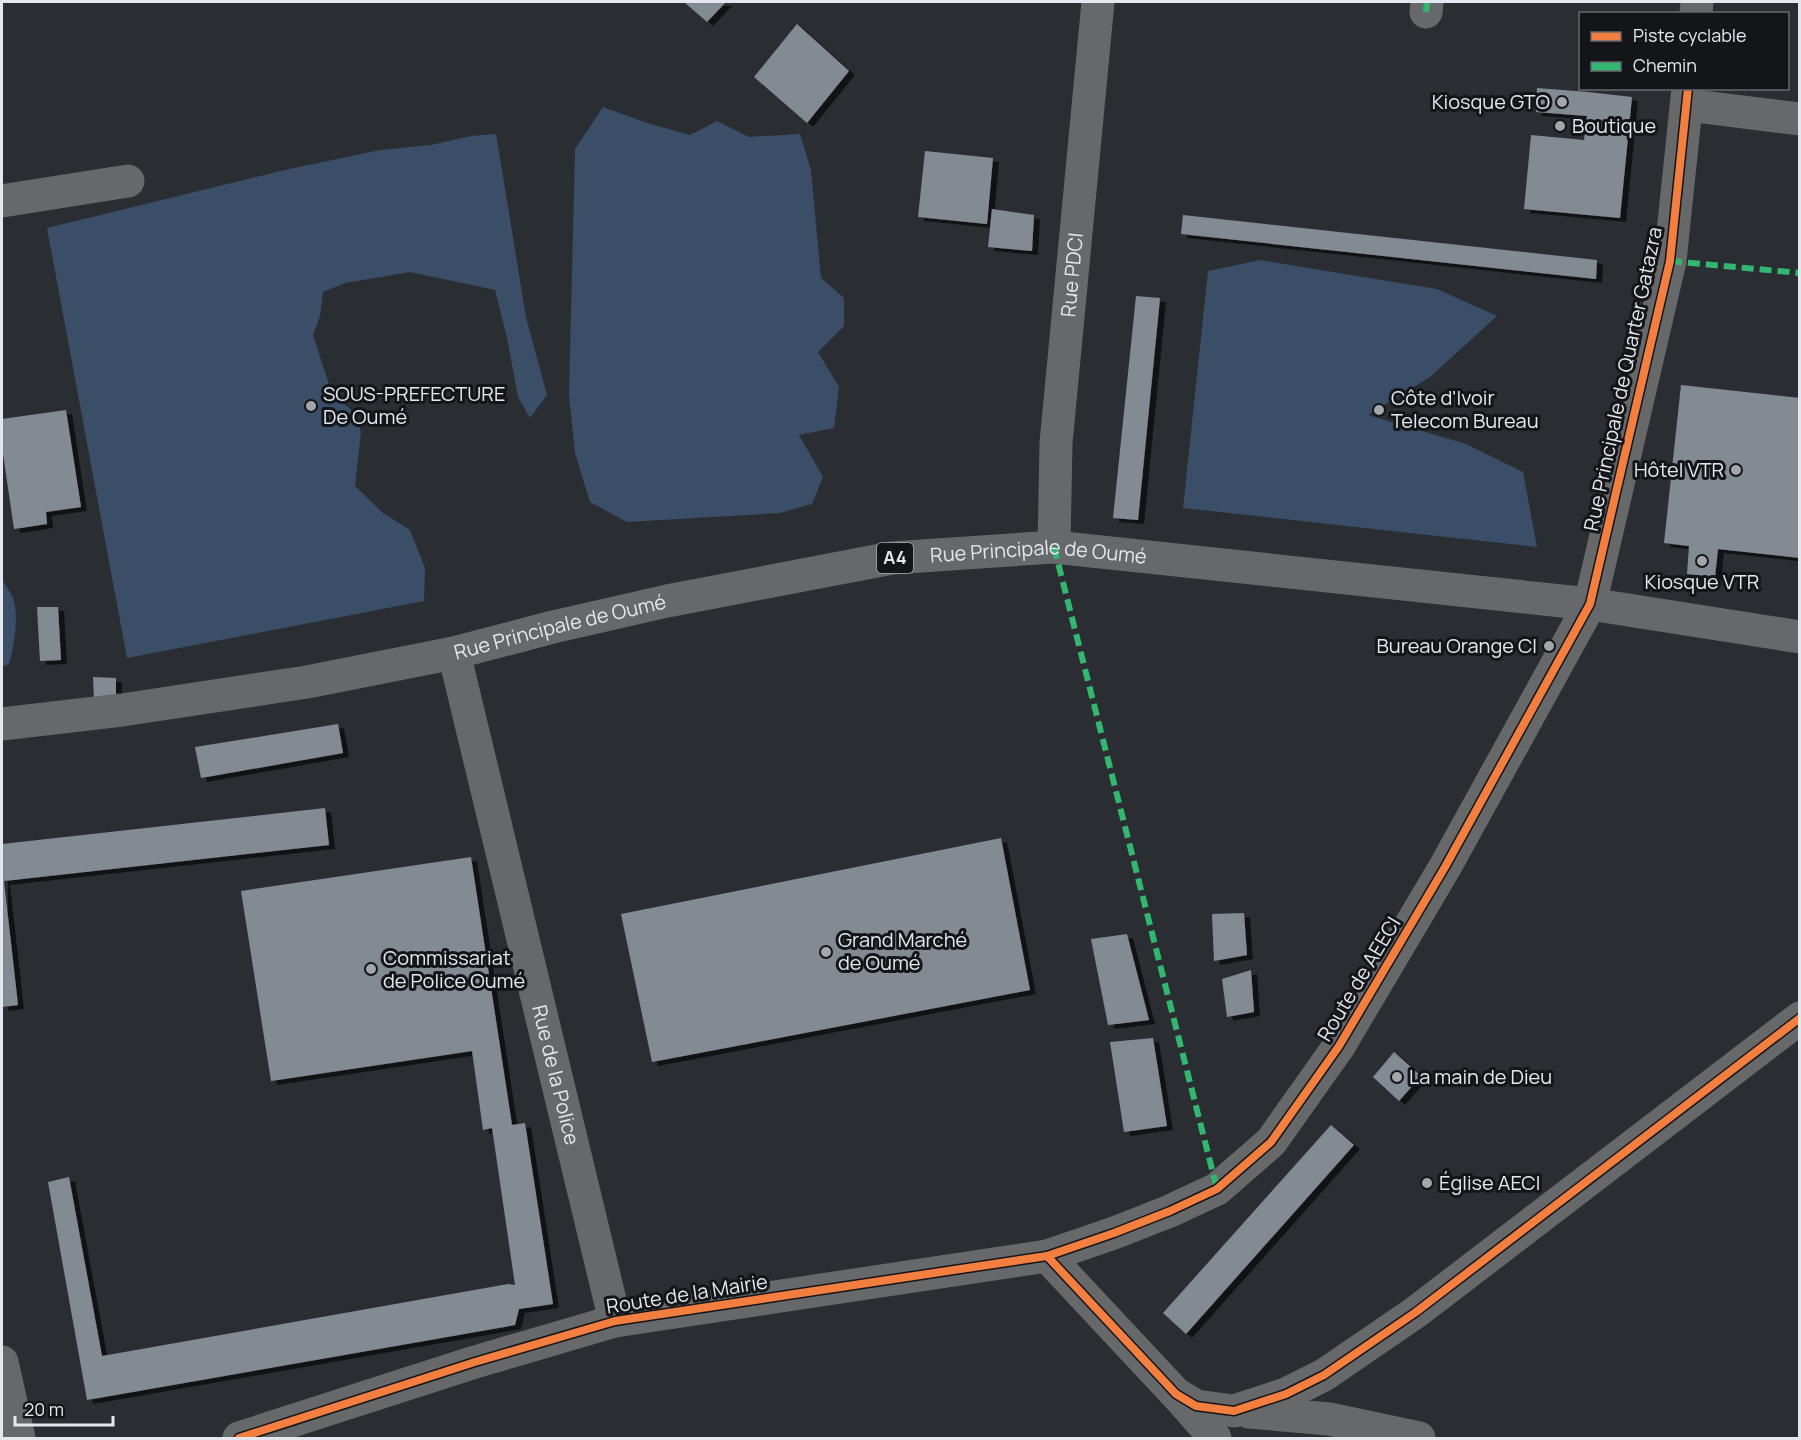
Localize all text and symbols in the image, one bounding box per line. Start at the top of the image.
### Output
legend [1579,12,1789,90]
text: Piste cyclable [1633,23,1747,47]
text: Chemin [1633,53,1697,77]
place label: Kiosque GTO [1432,88,1550,115]
marker: Kiosque GTO [1555,95,1569,109]
place label: Boutique [1572,112,1656,139]
marker: Boutique [1553,119,1567,133]
street label: Rue Principale de Quarter Gatazra [1577,224,1668,533]
street label: Rue PDCI [1054,231,1089,318]
place label: SOUS-PREFECTURE De Oumé [323,380,505,430]
place label: Côte d'Ivoir Telecom Bureau [1391,384,1539,434]
marker: SOUS-PREFECTURE De Oumé [304,399,318,413]
marker: Côte d'Ivoir Telecom Bureau [1372,403,1386,417]
place label: Hôtel VTR [1634,456,1724,483]
marker: Hôtel VTR [1729,463,1743,477]
street label: Rue Principale de Oumé [929,533,1148,570]
road number: A4 [877,543,913,573]
marker: Kiosque VTR [1695,554,1709,568]
place label: Kiosque VTR [1645,568,1759,595]
street label: Rue Principale de Oumé [451,588,669,665]
place label: Bureau Orange CI [1377,632,1537,659]
marker: Bureau Orange CI [1542,639,1556,653]
street label: Route de AEECI [1311,911,1406,1046]
place label: Grand Marché de Oumé [838,926,967,976]
place label: Commissariat de Police Oumé [383,944,525,994]
marker: Grand Marché de Oumé [819,945,833,959]
marker: Commissariat de Police Oumé [364,962,378,976]
street label: Rue de la Police [526,1002,586,1148]
place label: La main de Dieu [1409,1063,1552,1090]
marker: La main de Dieu [1390,1070,1404,1084]
place label: Église AECI [1439,1169,1540,1196]
marker: Église AECI [1420,1176,1434,1190]
street label: Route de la Mairie [604,1267,770,1320]
scale bar [15,1389,112,1427]
text: 20 m [24,1397,64,1421]

